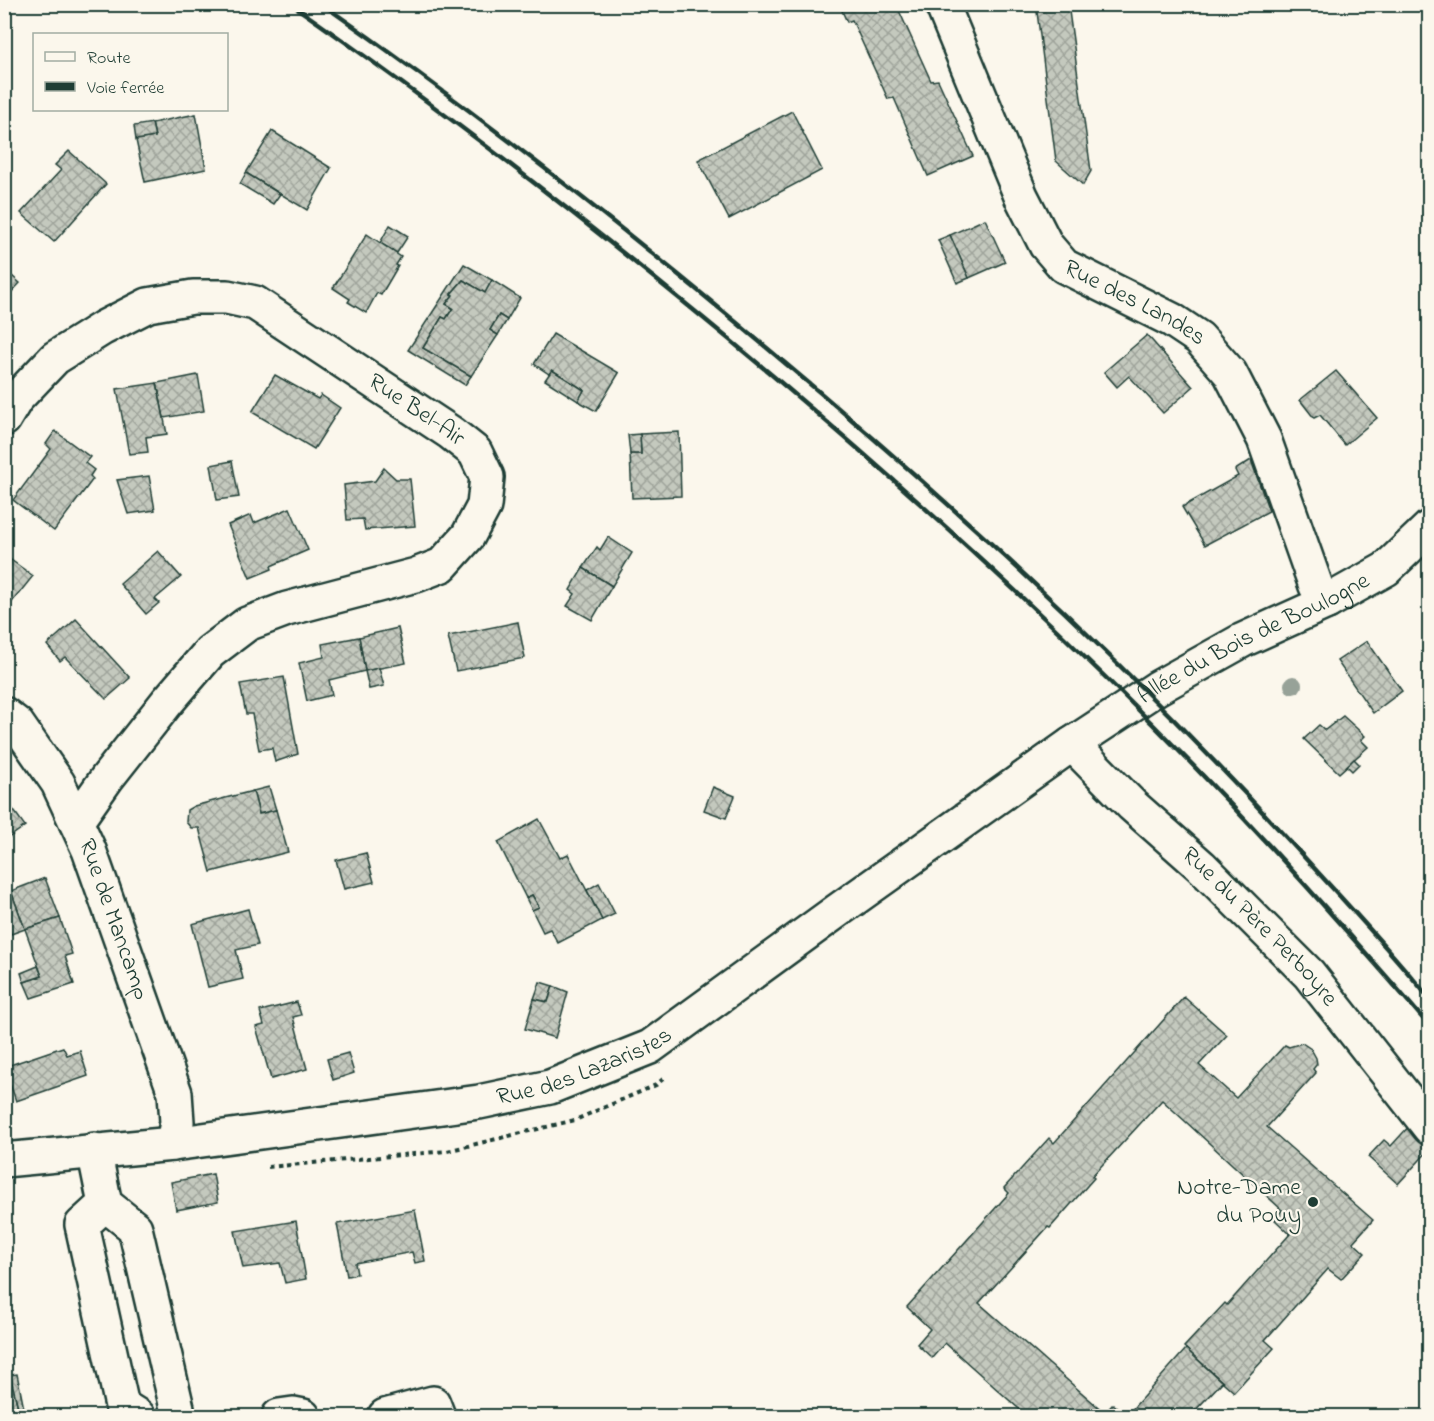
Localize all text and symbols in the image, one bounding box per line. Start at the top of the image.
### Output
legend [33,33,228,111]
text: Route [87,46,132,72]
text: Voie ferrée [86,76,165,102]
street label: Rue des Landes [1058,251,1213,355]
street label: Rue Bel-Air [361,365,473,455]
street label: Allée du Bois de Boulogne [1131,564,1377,714]
street label: Rue de Mancamp [69,833,158,1005]
street label: Rue du Père Perboyre [1173,839,1346,1014]
street label: Rue des Lazaristes [493,1019,680,1115]
place label: Notre-Dame du Pouy [1177,1171,1301,1235]
marker: Notre-Dame du Pouy [1306,1195,1320,1209]

